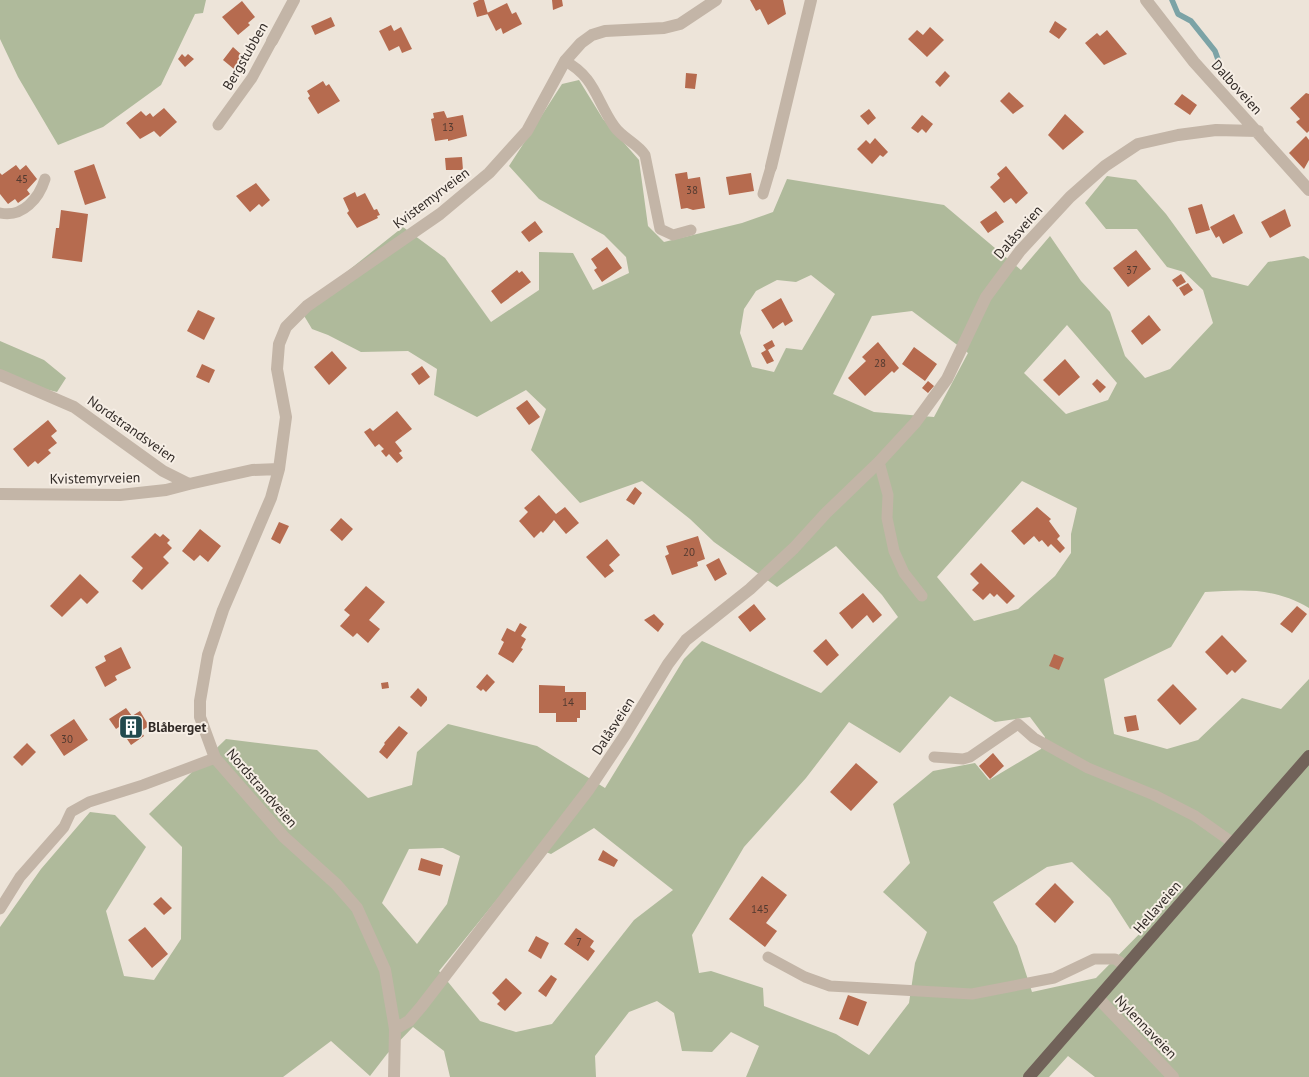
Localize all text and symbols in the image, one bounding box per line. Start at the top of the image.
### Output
street label: Bergstubben [218,19,272,93]
street label: Dalboveien [1208,56,1266,118]
house number: 13 [442,120,454,134]
street label: Kvistemyrveien [389,164,473,232]
house number: 45 [16,172,28,186]
house number: 38 [686,183,698,197]
street label: Dalåsveien [990,201,1046,263]
house number: 37 [1126,263,1138,277]
house number: 28 [874,356,886,370]
street label: Nordstrandsveien [84,392,180,466]
street label: Kvistemyrveien [49,468,141,488]
house number: 20 [683,545,695,559]
street label: Dalåsveien [588,694,638,758]
house number: 14 [562,695,574,709]
building icon: Blåberget [118,714,144,740]
place label: Blåberget [148,718,206,736]
house number: 30 [61,732,73,746]
street label: Nordstrandveien [223,745,301,831]
street label: Hellaveien [1129,877,1185,937]
house number: 145 [751,902,769,916]
house number: 7 [576,935,582,949]
street label: Nylennaveien [1111,991,1181,1063]

